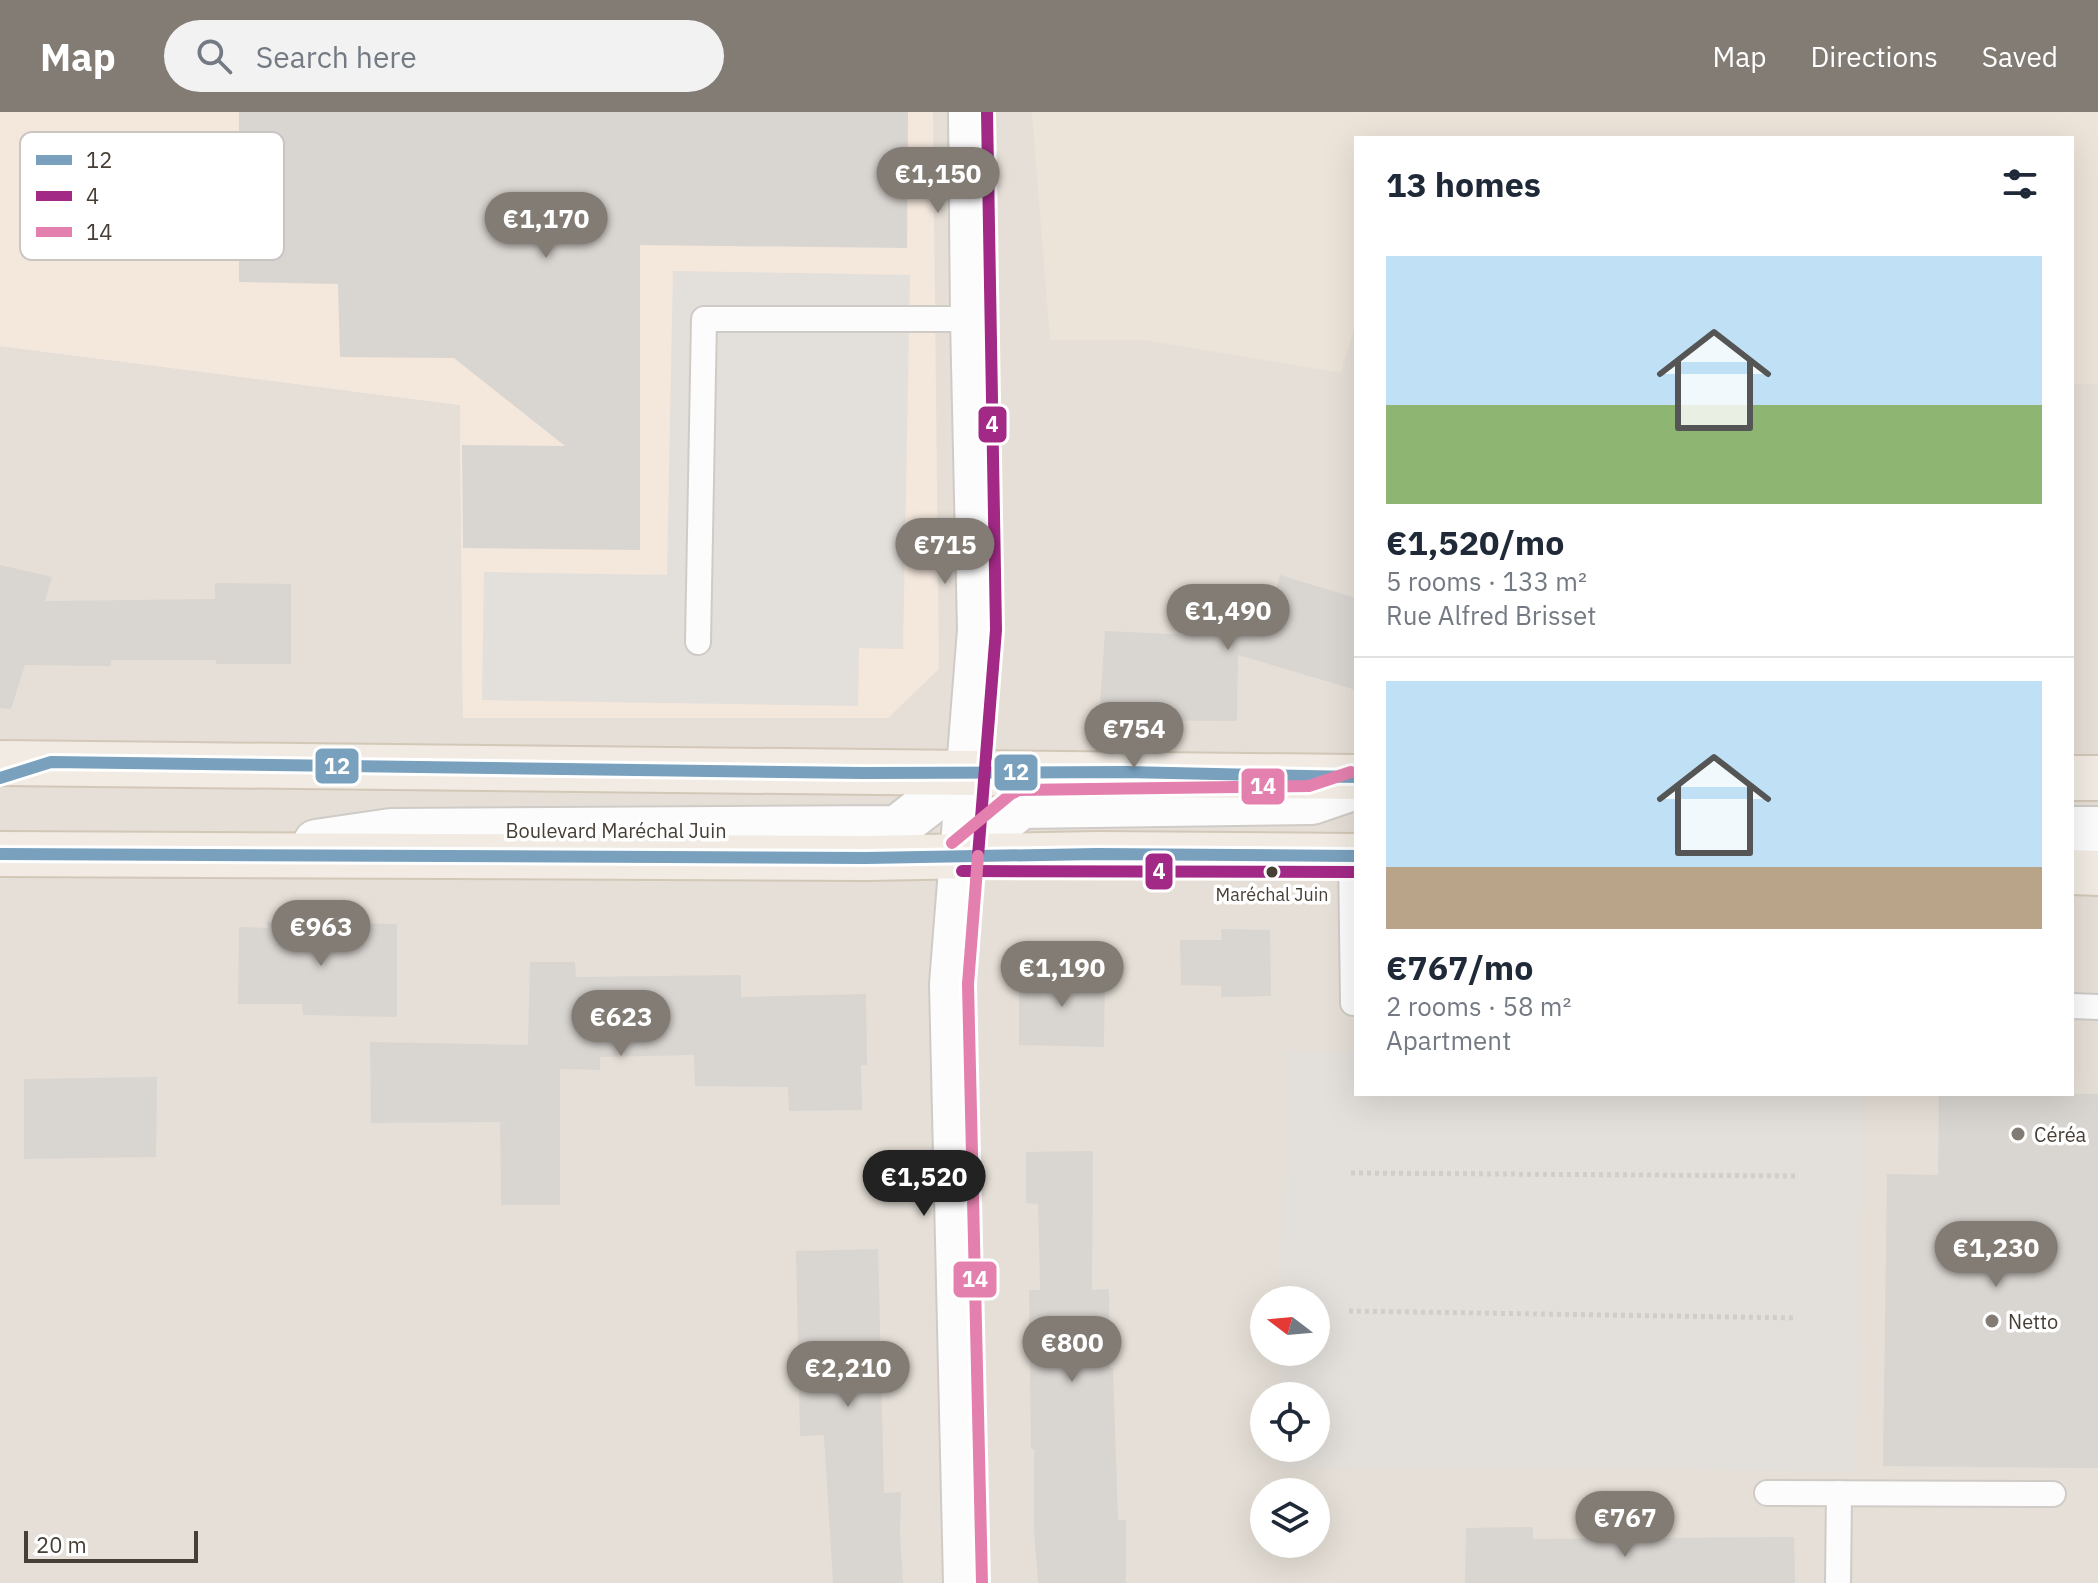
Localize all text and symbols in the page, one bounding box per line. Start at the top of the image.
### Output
search box [164,20,724,92]
text: Map [40,32,116,81]
icon: search [192,34,236,78]
text: Search here [256,37,417,76]
text: Map [1712,38,1766,75]
text: Directions [1810,38,1938,75]
text: Saved [1982,38,2058,75]
legend [20,132,284,260]
text: 12 [86,145,112,174]
pin: €1,150 [873,147,1003,215]
text: €1,150 [895,156,981,190]
text: 13 homes [1386,162,1541,206]
icon: filters [1998,162,2042,206]
text: 4 [86,181,99,210]
pin: €1,170 [481,192,611,260]
text: €1,170 [503,201,589,235]
text: 14 [86,217,112,246]
icon: home [1642,308,1786,452]
line badge: 4 [977,405,1008,444]
text: 4 [985,409,999,438]
pin: €715 [898,518,992,586]
text: €1,520/mo [1386,520,1564,564]
text: €715 [913,527,977,561]
text: 5 rooms · 133 m² [1386,564,1587,598]
pin: €1,490 [1163,584,1293,652]
text: €1,490 [1185,593,1271,627]
text: Rue Alfred Brisset [1386,598,1596,632]
pin: €754 [1087,702,1181,770]
text: €754 [1102,711,1166,745]
icon: home [1642,733,1786,877]
line badge: 12 [314,747,360,785]
text: 12 [324,751,350,780]
line badge: 12 [993,753,1039,792]
text: 12 [1003,757,1029,786]
line badge: 14 [1240,767,1286,806]
text: 14 [1250,771,1276,800]
street label: Boulevard Maréchal Juin [505,817,727,844]
line badge: 4 [1144,852,1174,891]
text: 4 [1152,856,1166,885]
marker: Maréchal Juin [1264,864,1280,880]
place label: Maréchal Juin [1216,883,1328,906]
pin: €963 [274,900,368,968]
text: €963 [289,909,353,943]
pin: €1,190 [997,941,1127,1009]
text: €767/mo [1386,945,1533,989]
text: €1,190 [1019,950,1105,984]
text: 2 rooms · 58 m² [1386,989,1571,1023]
pin: €623 [574,990,668,1058]
text: €623 [589,999,653,1033]
text: Apartment [1386,1023,1511,1057]
place label: Céréa [2034,1121,2087,1148]
marker: Céréa [2009,1125,2027,1143]
pin: €1,520 [859,1150,989,1218]
text: €1,520 [881,1159,967,1193]
pin: €1,230 [1931,1221,2061,1289]
text: €1,230 [1953,1230,2039,1264]
line badge: 14 [952,1260,998,1299]
text: 14 [962,1264,988,1293]
north arrow [1250,1286,1330,1366]
map controls [1250,1286,1330,1558]
place label: Netto [2008,1308,2058,1335]
marker: Netto [1983,1312,2001,1330]
pin: €800 [1025,1316,1119,1384]
text: €800 [1040,1325,1104,1359]
pin: €2,210 [783,1341,913,1409]
text: €2,210 [805,1350,891,1384]
button: locate [1250,1382,1330,1462]
button: layers [1250,1478,1330,1558]
pin: €767 [1578,1491,1672,1559]
text: €767 [1593,1500,1657,1534]
scale bar [24,1527,198,1563]
text: 20 m [36,1530,87,1559]

